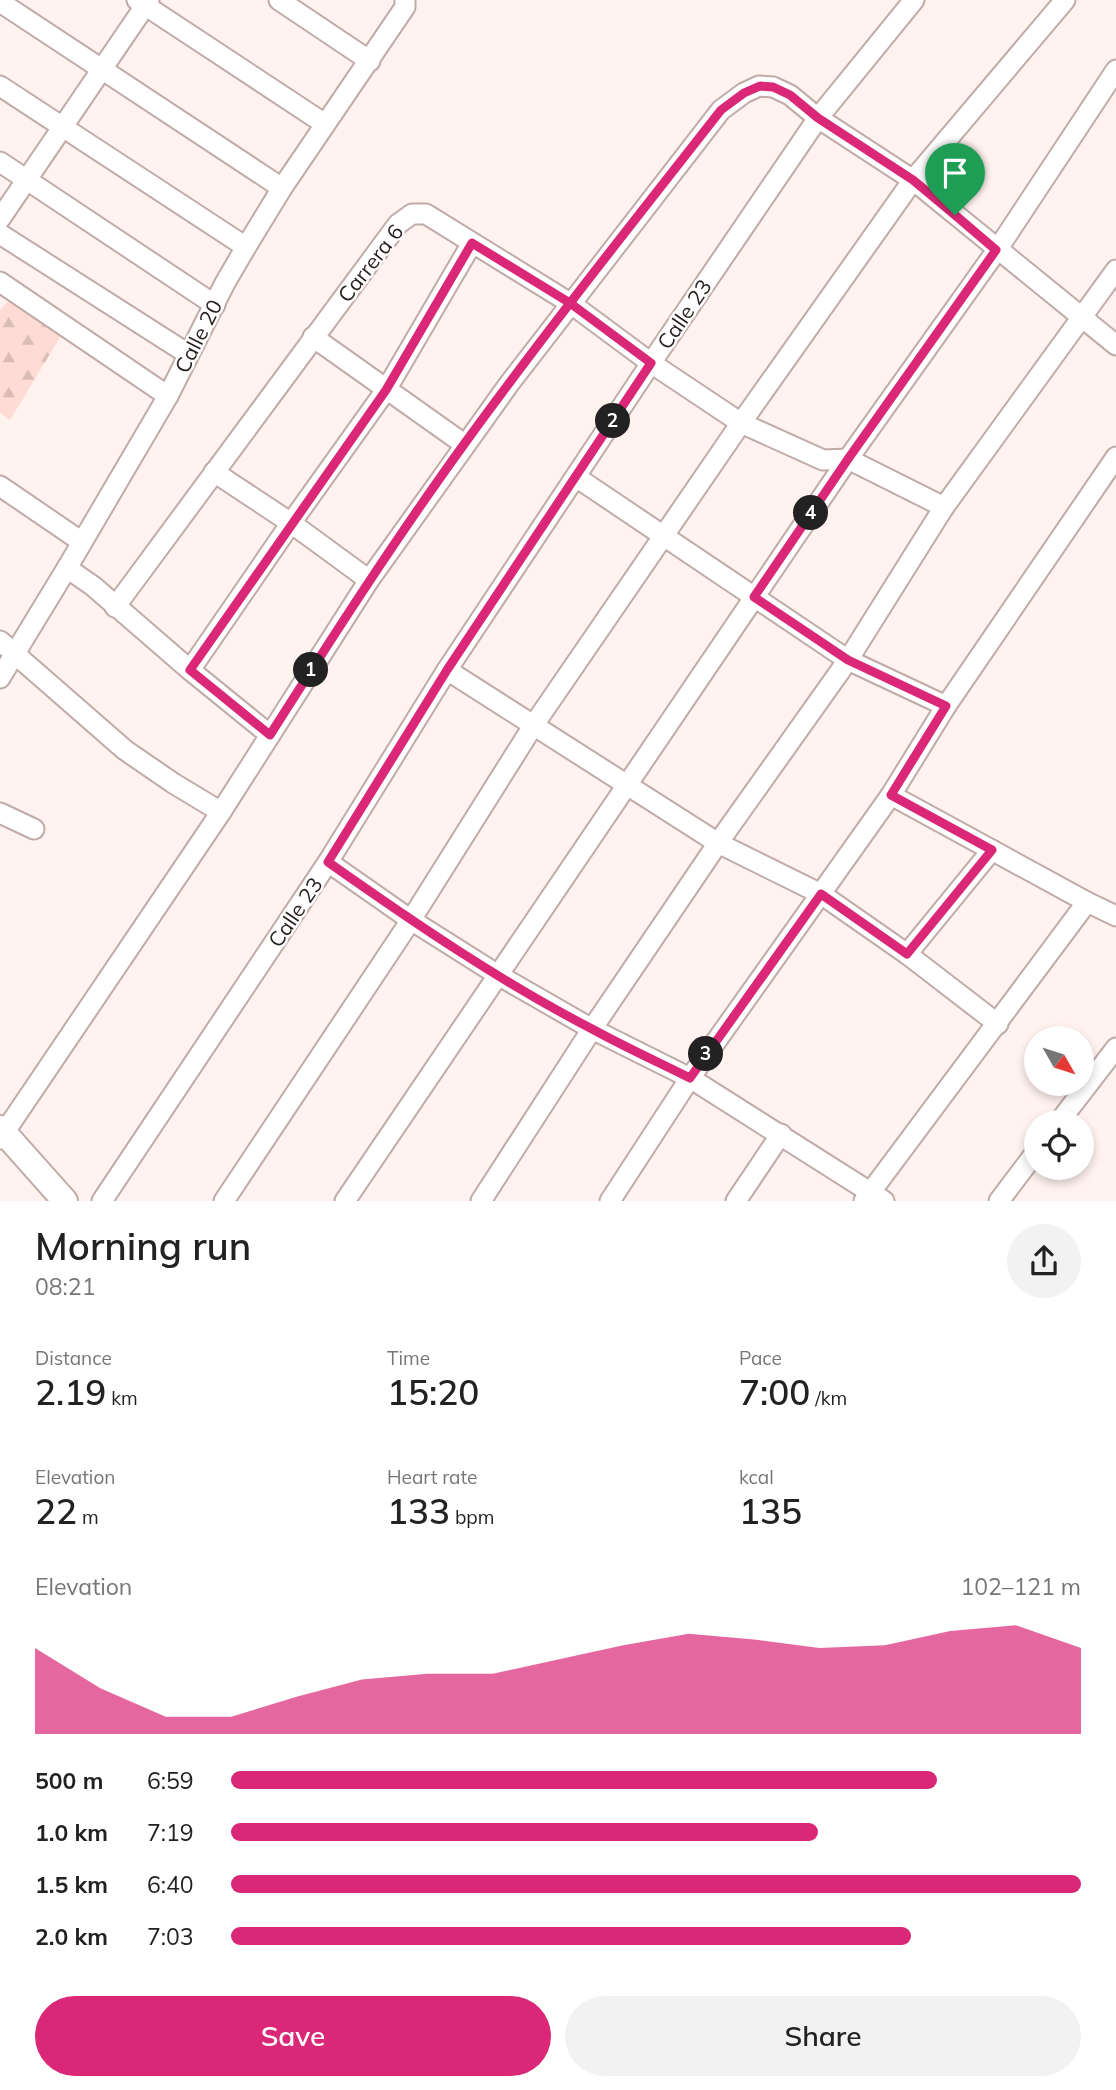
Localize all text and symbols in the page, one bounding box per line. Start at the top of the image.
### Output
pin [925,143,985,215]
icon: arrive [936,154,974,192]
street label: Carrera 6 [332,219,408,307]
street label: Calle 23 [651,274,717,354]
street label: Calle 20 [169,295,227,377]
pin: 2 [596,404,630,438]
text: 2 [607,408,618,432]
pin: 4 [794,496,828,530]
text: 4 [805,500,816,524]
pin: 1 [294,652,328,688]
text: 1 [305,657,316,681]
street label: Calle 23 [262,872,328,952]
north arrow [1024,1026,1094,1096]
map controls [1024,1026,1094,1180]
pin: 3 [688,1036,724,1072]
text: 3 [700,1041,711,1065]
button: locate [1024,1110,1094,1180]
text: Morning run [35,1222,251,1270]
button: share [1007,1224,1081,1298]
text: 08:21 [35,1272,95,1301]
text: Distance [35,1346,112,1370]
text: Time [387,1346,430,1370]
text: Pace [739,1346,782,1370]
text: 2.19 [35,1370,106,1414]
text: 15:20 [387,1370,479,1414]
text: 7:00 [739,1370,810,1414]
text: km [106,1386,138,1410]
text: /km [810,1386,847,1410]
text: Elevation [35,1465,115,1489]
text: Heart rate [387,1465,477,1489]
text: kcal [739,1465,774,1489]
text: 22 [35,1489,77,1533]
text: 133 [387,1489,450,1533]
text: 135 [739,1489,802,1533]
text: m [77,1505,99,1529]
text: bpm [450,1505,494,1529]
text: Elevation [35,1572,132,1601]
text: 102–121 m [960,1572,1081,1601]
text: 500 m [35,1766,103,1795]
text: 6:59 [147,1766,194,1795]
text: 1.0 km [35,1818,108,1847]
text: 7:19 [147,1818,194,1847]
text: 1.5 km [35,1870,108,1899]
text: 6:40 [147,1870,194,1899]
text: 2.0 km [35,1922,108,1951]
text: 7:03 [147,1922,194,1951]
button: Save [35,1996,551,2076]
button: Share [565,1996,1081,2076]

